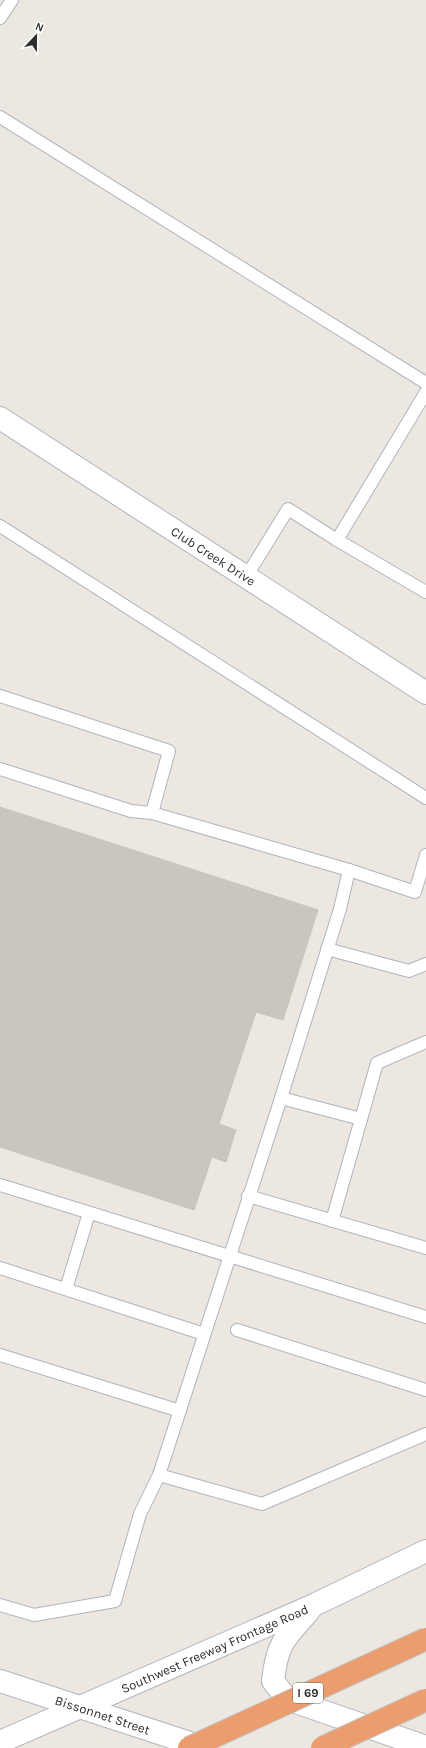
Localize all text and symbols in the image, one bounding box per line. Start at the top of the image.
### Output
north arrow [16,16,56,56]
text: N [33,20,46,35]
street label: Club Creek Drive [169,523,259,589]
street label: Southwest Freeway Frontage Road [119,1601,310,1696]
road number: I 69 [293,1683,323,1703]
street label: Bissonnet Street [53,1692,152,1737]

